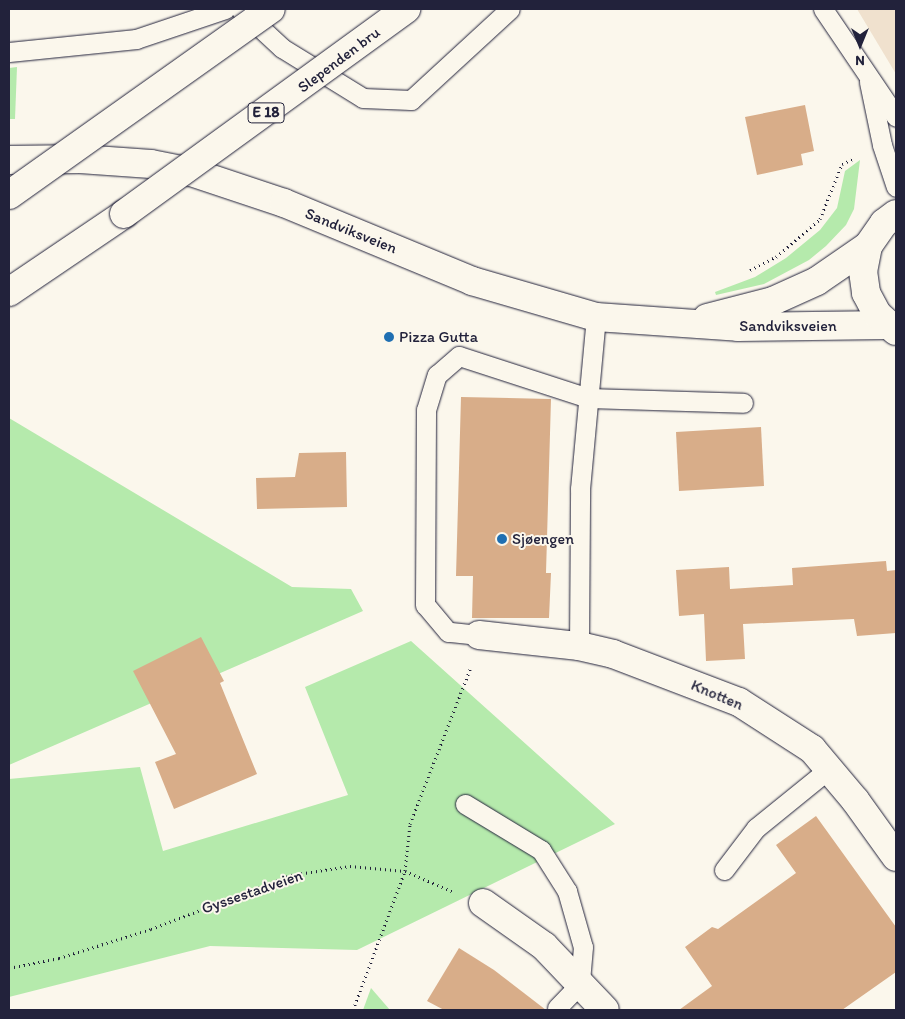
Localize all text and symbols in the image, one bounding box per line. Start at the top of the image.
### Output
north arrow [835,20,885,70]
street label: Slependen bru [294,23,384,97]
text: N [855,52,865,69]
road number: E 18 [247,100,285,126]
street label: Sandviksveien [302,204,400,258]
street label: Sandviksveien [739,316,837,336]
place label: Pizza Gutta [399,327,478,347]
marker: Pizza Gutta [383,331,395,343]
place label: Sjøengen [512,529,574,549]
marker: Sjøengen [496,533,508,545]
street label: Knotten [688,675,746,715]
street label: Gyssestadveien [199,866,305,918]

